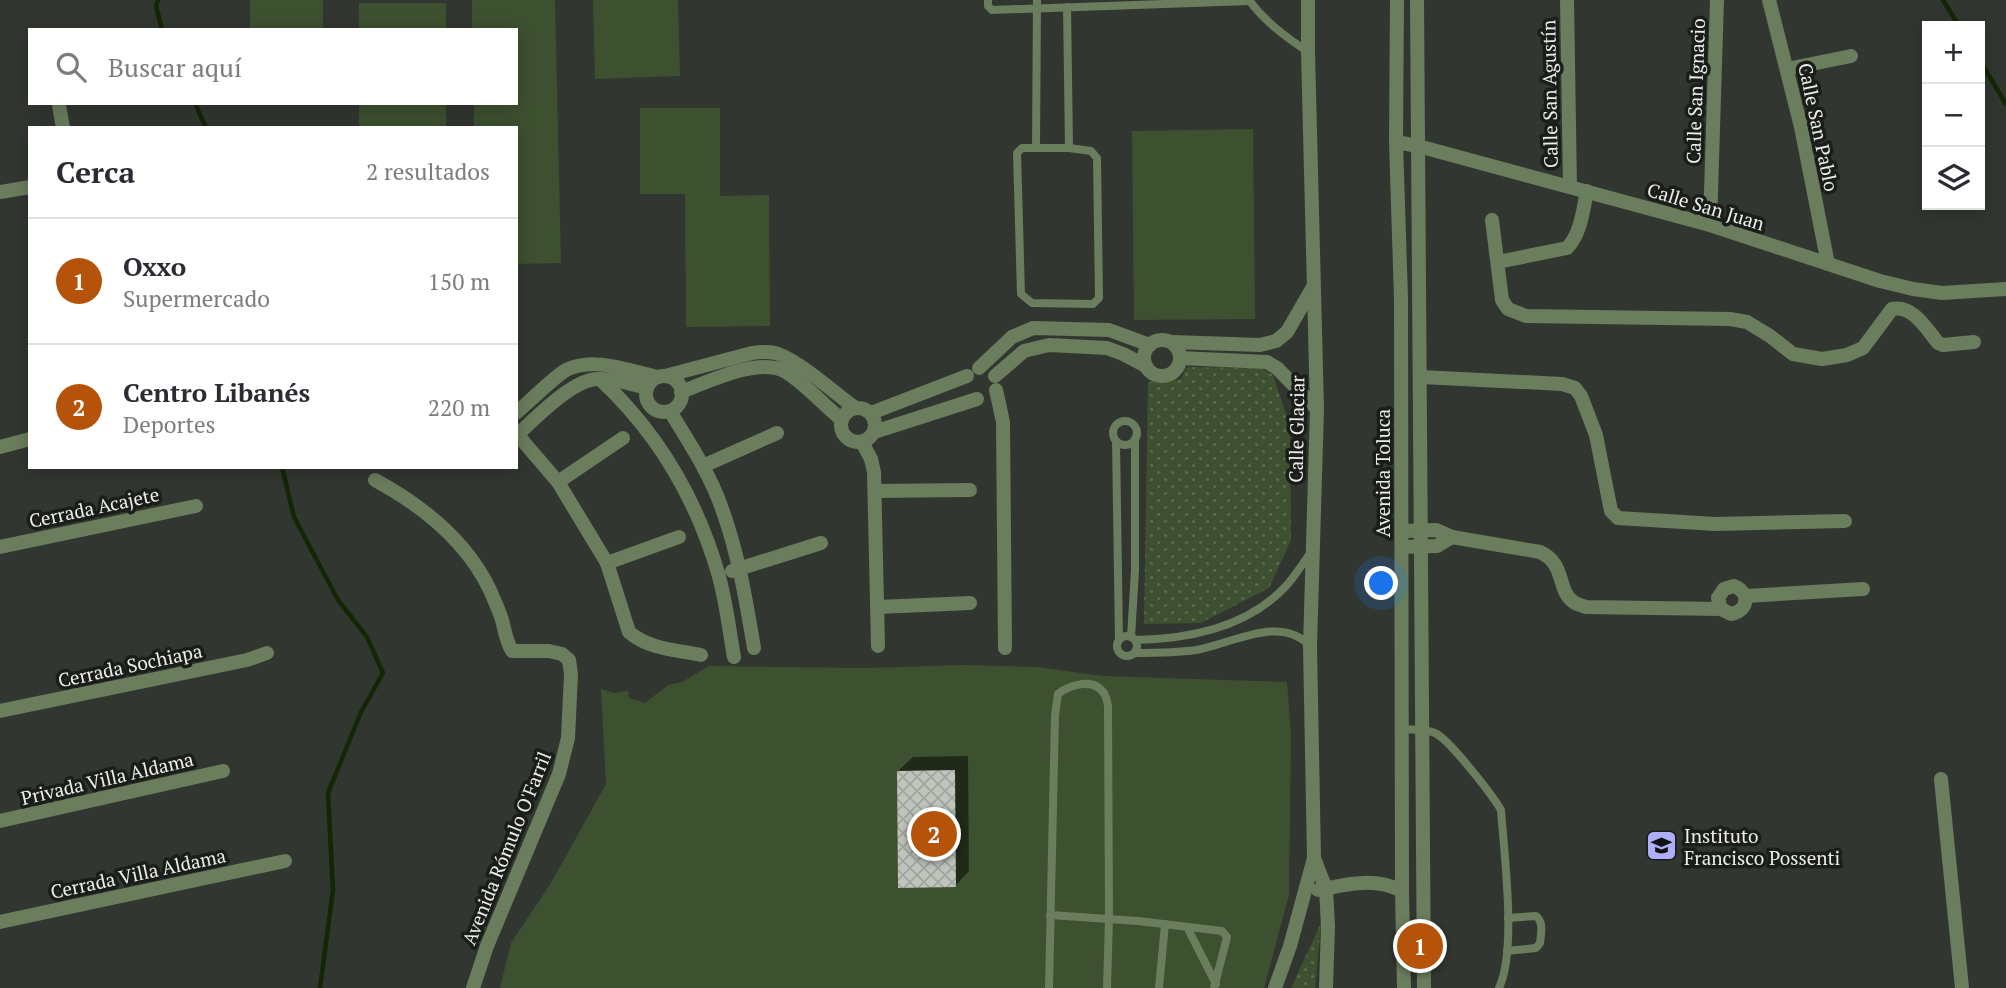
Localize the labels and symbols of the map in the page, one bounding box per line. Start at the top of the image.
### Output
street label: Calle San Ignacio [1680,18,1710,164]
street label: Calle San Agustín [1535,20,1563,168]
street label: Calle San Pablo [1793,61,1845,193]
street label: Calle San Juan [1644,176,1768,236]
street label: Calle Glaciar [1283,374,1309,483]
street label: Avenida Toluca [1370,408,1395,537]
street label: Cerrada Acajete [27,481,161,533]
your location [1364,566,1398,600]
street label: Cerrada Sochiapa [56,637,205,692]
street label: Privada Villa Aldama [18,746,196,810]
street label: Avenida Rómulo O'Farril [456,748,556,948]
pin: 2 [911,808,957,860]
place label: Instituto Francisco Possenti [1684,823,1840,870]
school or university icon: Instituto Francisco Possenti [1644,829,1678,863]
street label: Cerrada Villa Aldama [48,842,228,904]
pin: 1 [1397,920,1443,972]

